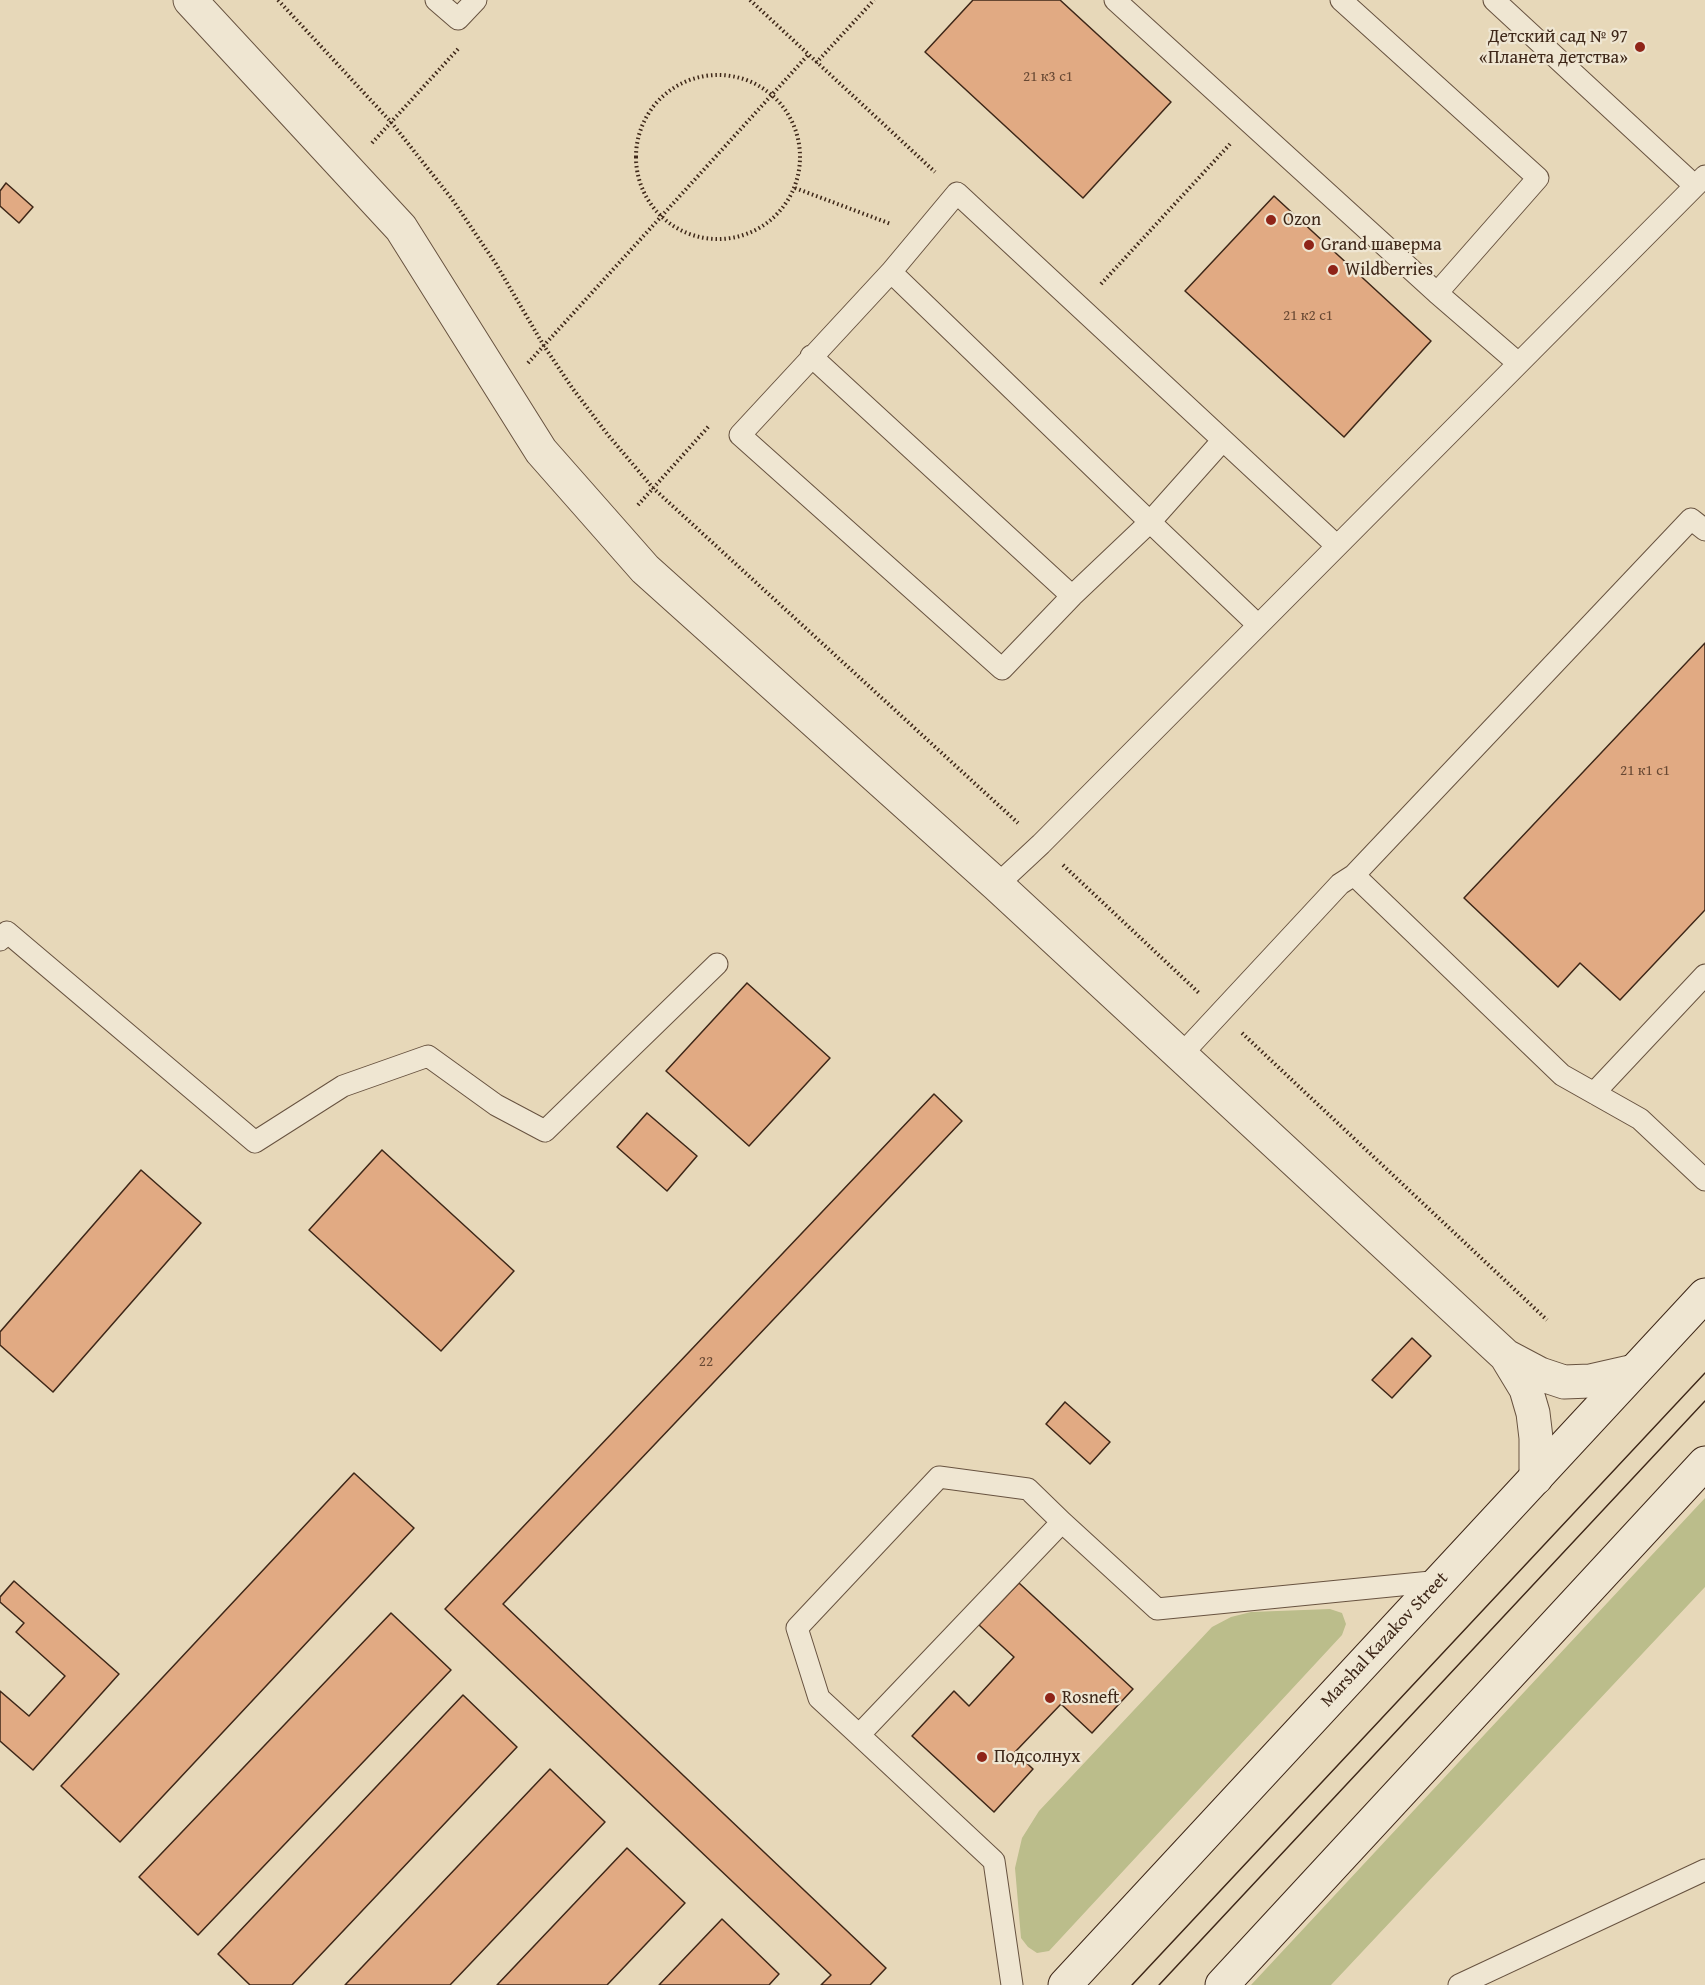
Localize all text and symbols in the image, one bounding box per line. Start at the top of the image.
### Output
place label: Детский сад № 97 «Планета детства» [1479,26,1628,68]
marker: Детский сад № 97 «Планета детства» [1633,40,1647,54]
house number: 21 к3 с1 [1023,68,1073,86]
place label: Ozon [1283,209,1321,231]
marker: Ozon [1264,213,1278,227]
place label: Grand шаверма [1321,234,1442,256]
marker: Grand шаверма [1302,238,1316,252]
place label: Wildberries [1345,259,1433,281]
marker: Wildberries [1326,263,1340,277]
house number: 21 к2 с1 [1283,307,1333,325]
house number: 21 к1 с1 [1620,762,1670,780]
house number: 22 [699,1353,713,1371]
street label: Marshal Kazakov Street [1317,1568,1453,1712]
place label: Rosneft [1062,1687,1119,1709]
marker: Rosneft [1043,1691,1057,1705]
place label: Подсолнух [994,1746,1080,1768]
marker: Подсолнух [975,1750,989,1764]

